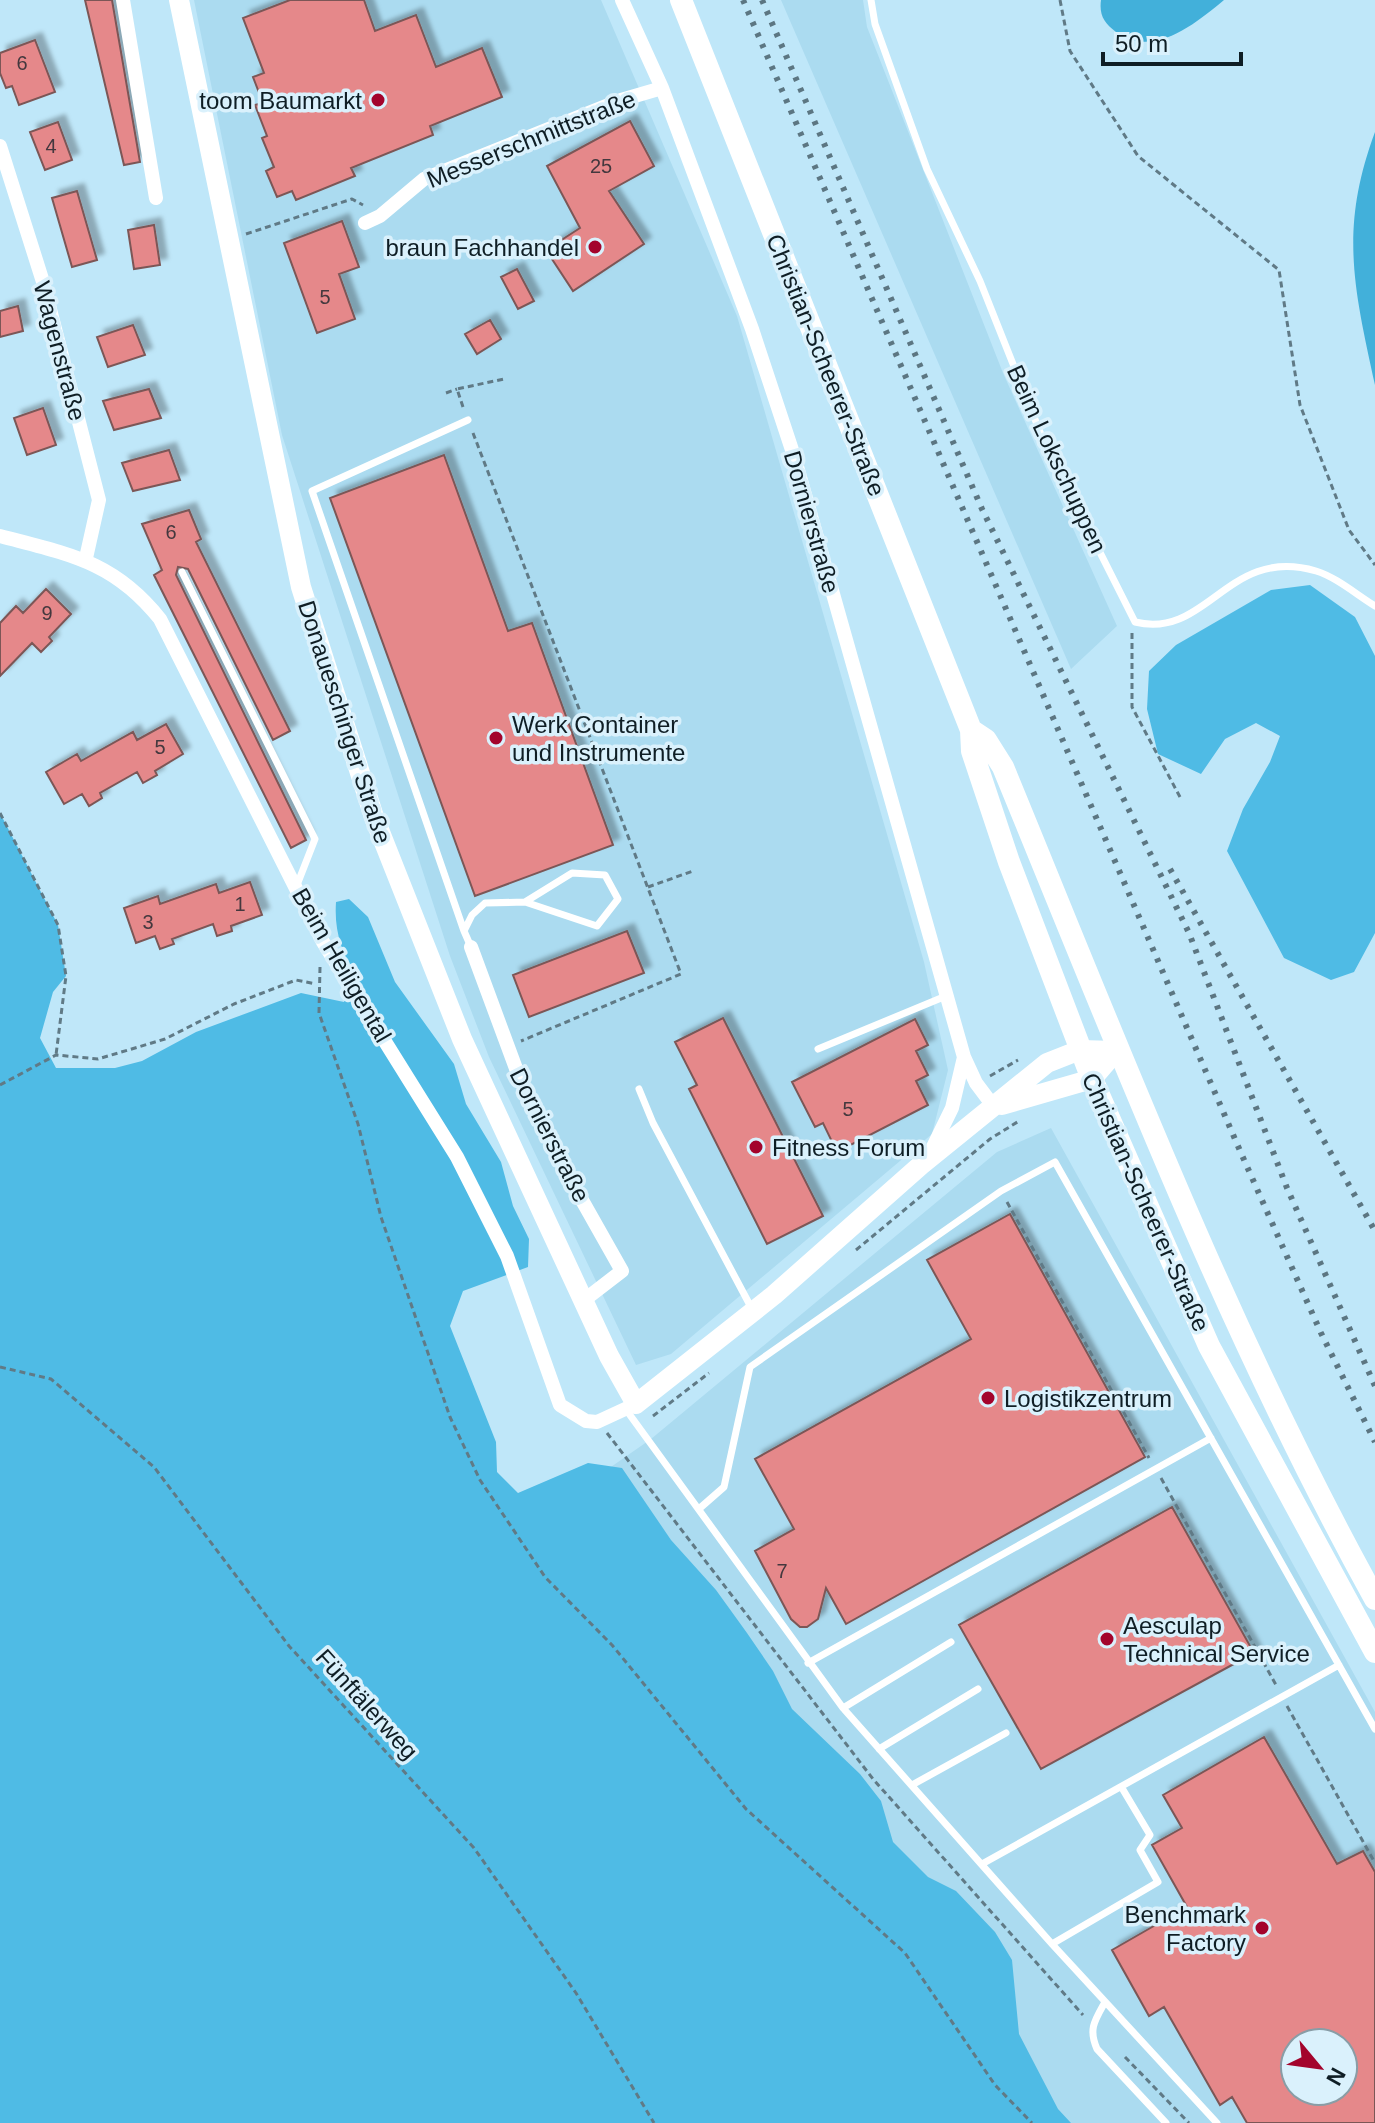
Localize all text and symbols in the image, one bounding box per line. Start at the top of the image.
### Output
scale bar [1103,16,1241,66]
text: 50 m [1115,30,1168,57]
house number: 6 [16,52,28,74]
street label: Messerschmittstraße [423,85,639,193]
place label: toom Baumarkt [199,87,362,114]
marker: toom Baumarkt [369,91,387,109]
house number: 4 [45,135,57,157]
house number: 25 [590,155,612,177]
street label: Christian-Scheerer-Straße [761,230,891,500]
place label: braun Fachhandel [386,234,579,261]
marker: braun Fachhandel [586,238,604,256]
street label: Wagenstraße [28,278,92,424]
house number: 5 [319,286,331,308]
street label: Beim Lokschuppen [1002,361,1112,557]
street label: Dornierstraße [779,448,845,596]
house number: 6 [165,521,177,543]
street label: Donaueschinger Straße [293,597,397,847]
house number: 9 [41,602,53,624]
place label: Werk Container und Instrumente [512,711,685,766]
marker: Werk Container und Instrumente [487,729,505,747]
house number: 5 [154,736,166,758]
street label: Beim Heiligental [287,883,397,1047]
house number: 1 [234,893,246,915]
house number: 3 [142,911,154,933]
street label: Dornierstraße [505,1064,595,1206]
street label: Christian-Scheerer-Straße [1077,1069,1215,1335]
house number: 5 [842,1098,854,1120]
place label: Fitness Forum [772,1134,925,1161]
marker: Fitness Forum [747,1138,765,1156]
place label: Logistikzentrum [1004,1385,1172,1412]
marker: Logistikzentrum [979,1389,997,1407]
house number: 7 [776,1560,788,1582]
place label: Aesculap Technical Service [1123,1612,1310,1667]
marker: Aesculap Technical Service [1098,1630,1116,1648]
street label: Fünftälerweg [311,1643,423,1765]
place label: Benchmark Factory [1125,1901,1247,1956]
marker: Benchmark Factory [1253,1919,1271,1937]
north arrow [1279,2027,1359,2107]
text: N [1321,2063,1351,2089]

